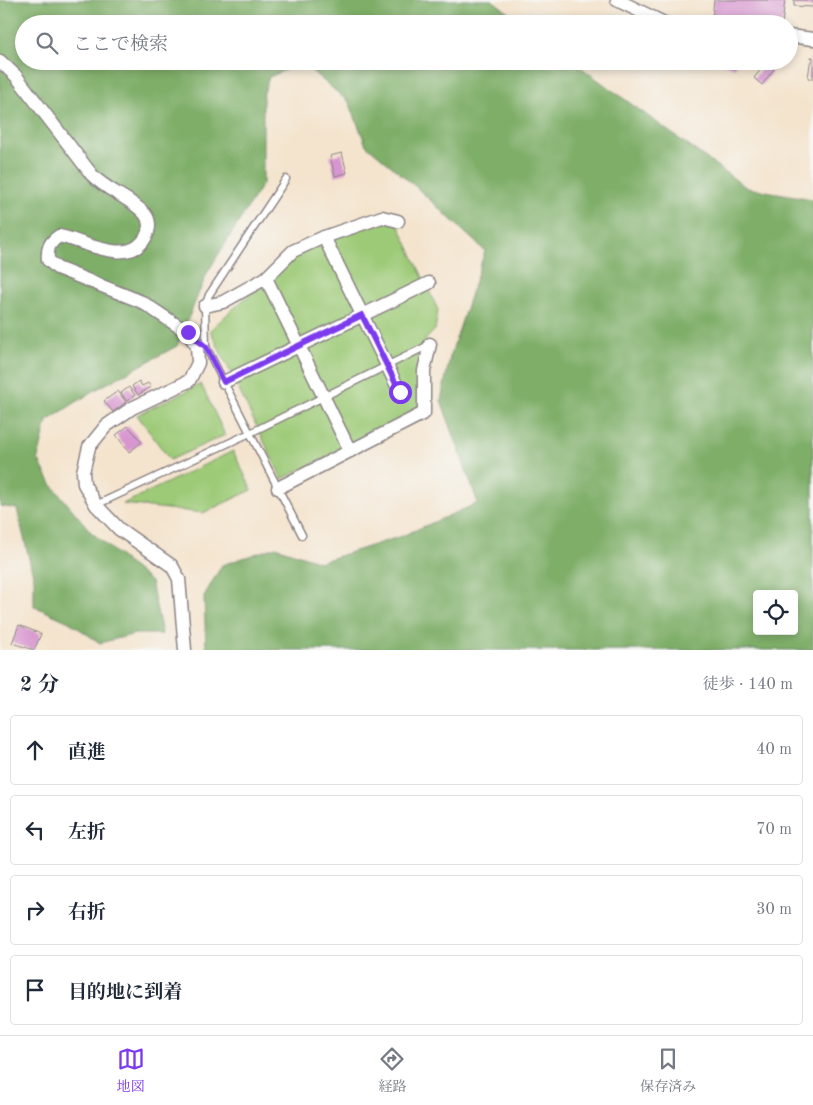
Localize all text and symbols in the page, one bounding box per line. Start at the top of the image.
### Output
search box [15,15,798,70]
icon: search [33,29,61,57]
text: ここで検索 [73,36,168,55]
route end [177,321,200,344]
route start [389,381,412,404]
map controls [753,590,798,635]
button: locate [753,590,798,635]
text: 2 分 [20,675,59,696]
text: 徒歩 · 140 m [703,677,793,693]
icon: ahead [21,736,49,764]
text: 40 m [756,742,792,758]
text: 直進 [68,744,106,763]
icon: left [21,816,49,844]
text: 70 m [756,822,792,838]
text: 左折 [68,824,106,843]
icon: right [21,896,49,924]
text: 30 m [756,902,792,918]
text: 右折 [68,904,106,923]
icon: arrive [21,976,49,1004]
text: 目的地に到着 [68,984,182,1003]
tab: 地図 [117,1045,145,1096]
tab: 経路 [378,1045,406,1096]
tab: 保存済み [640,1045,696,1096]

